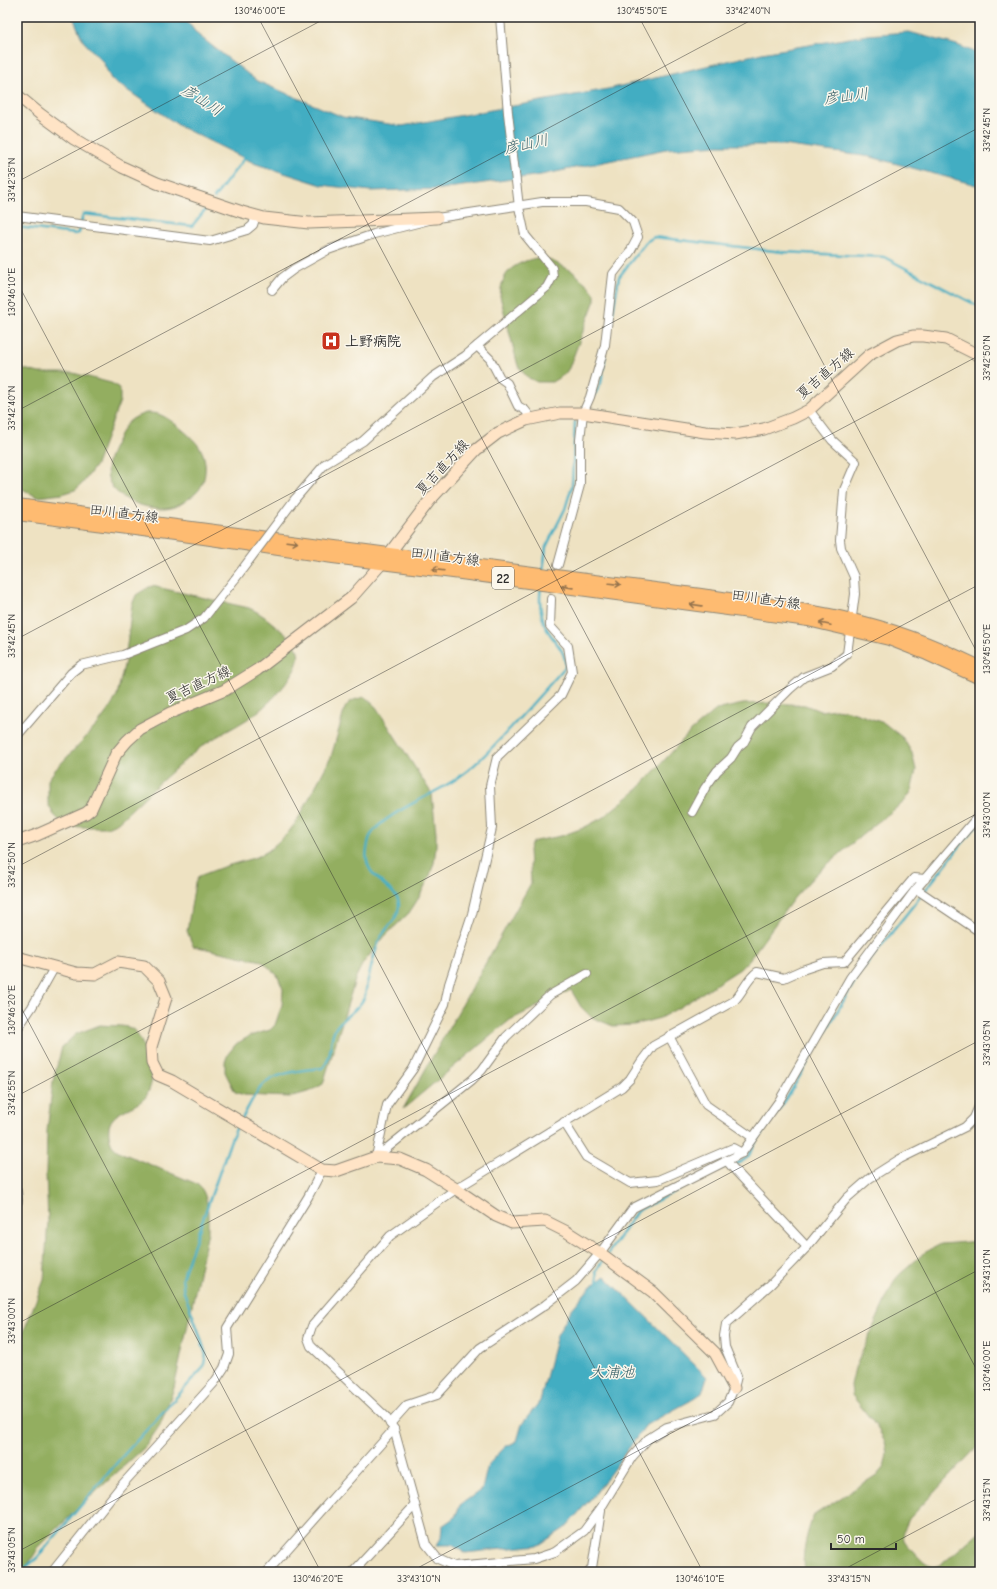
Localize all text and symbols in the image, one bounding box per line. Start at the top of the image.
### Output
text: 130°46'00"E [235,5,285,17]
text: 130°45'50"E [617,5,667,17]
text: 33°42'40"N [726,5,770,17]
water label: 彦山川 [178,80,226,120]
water label: 彦山川 [823,84,869,108]
text: 33°42'45"N [981,108,993,152]
water label: 彦山川 [502,131,550,157]
text: 33°42'35"N [6,158,18,202]
text: 130°46'10"E [6,268,18,316]
hospital icon: 上野病院 [320,330,342,352]
place label: 上野病院 [345,333,401,350]
text: 33°42'50"N [981,335,993,381]
street label: 夏吉直方線 [793,344,857,403]
text: 33°42'40"N [6,386,18,430]
street label: 夏吉直方線 [412,436,472,499]
street label: 田川直方線 [88,501,160,526]
one-way arrow [285,538,298,546]
street label: 田川直方線 [409,544,481,569]
one-way arrow [432,566,445,574]
road number: 22 [492,567,514,589]
one-way arrow [608,580,621,588]
one-way arrow [561,583,574,591]
street label: 田川直方線 [730,586,802,613]
one-way arrow [690,601,703,609]
text: 33°42'45"N [6,614,18,658]
one-way arrow [818,619,831,627]
text: 130°45'50"E [981,624,993,674]
street label: 夏吉直方線 [163,662,234,707]
text: 33°43'00"N [981,792,993,838]
text: 33°42'50"N [6,842,18,888]
text: 130°46'20"E [6,985,18,1035]
text: 33°43'05"N [981,1020,993,1066]
text: 33°42'55"N [6,1071,18,1115]
text: 33°43'10"N [981,1249,993,1293]
text: 33°43'00"N [6,1298,18,1344]
text: 130°46'00"E [981,1341,993,1391]
water label: 大浦池 [589,1363,635,1381]
text: 33°43'15"N [981,1478,993,1522]
scale bar [831,1525,896,1551]
text: 33°43'05"N [6,1527,18,1573]
text: 50 m [837,1532,865,1546]
text: 130°46'20"E [293,1573,343,1585]
text: 33°43'10"N [397,1573,441,1585]
text: 130°46'10"E [676,1573,724,1585]
text: 33°43'15"N [827,1573,871,1585]

